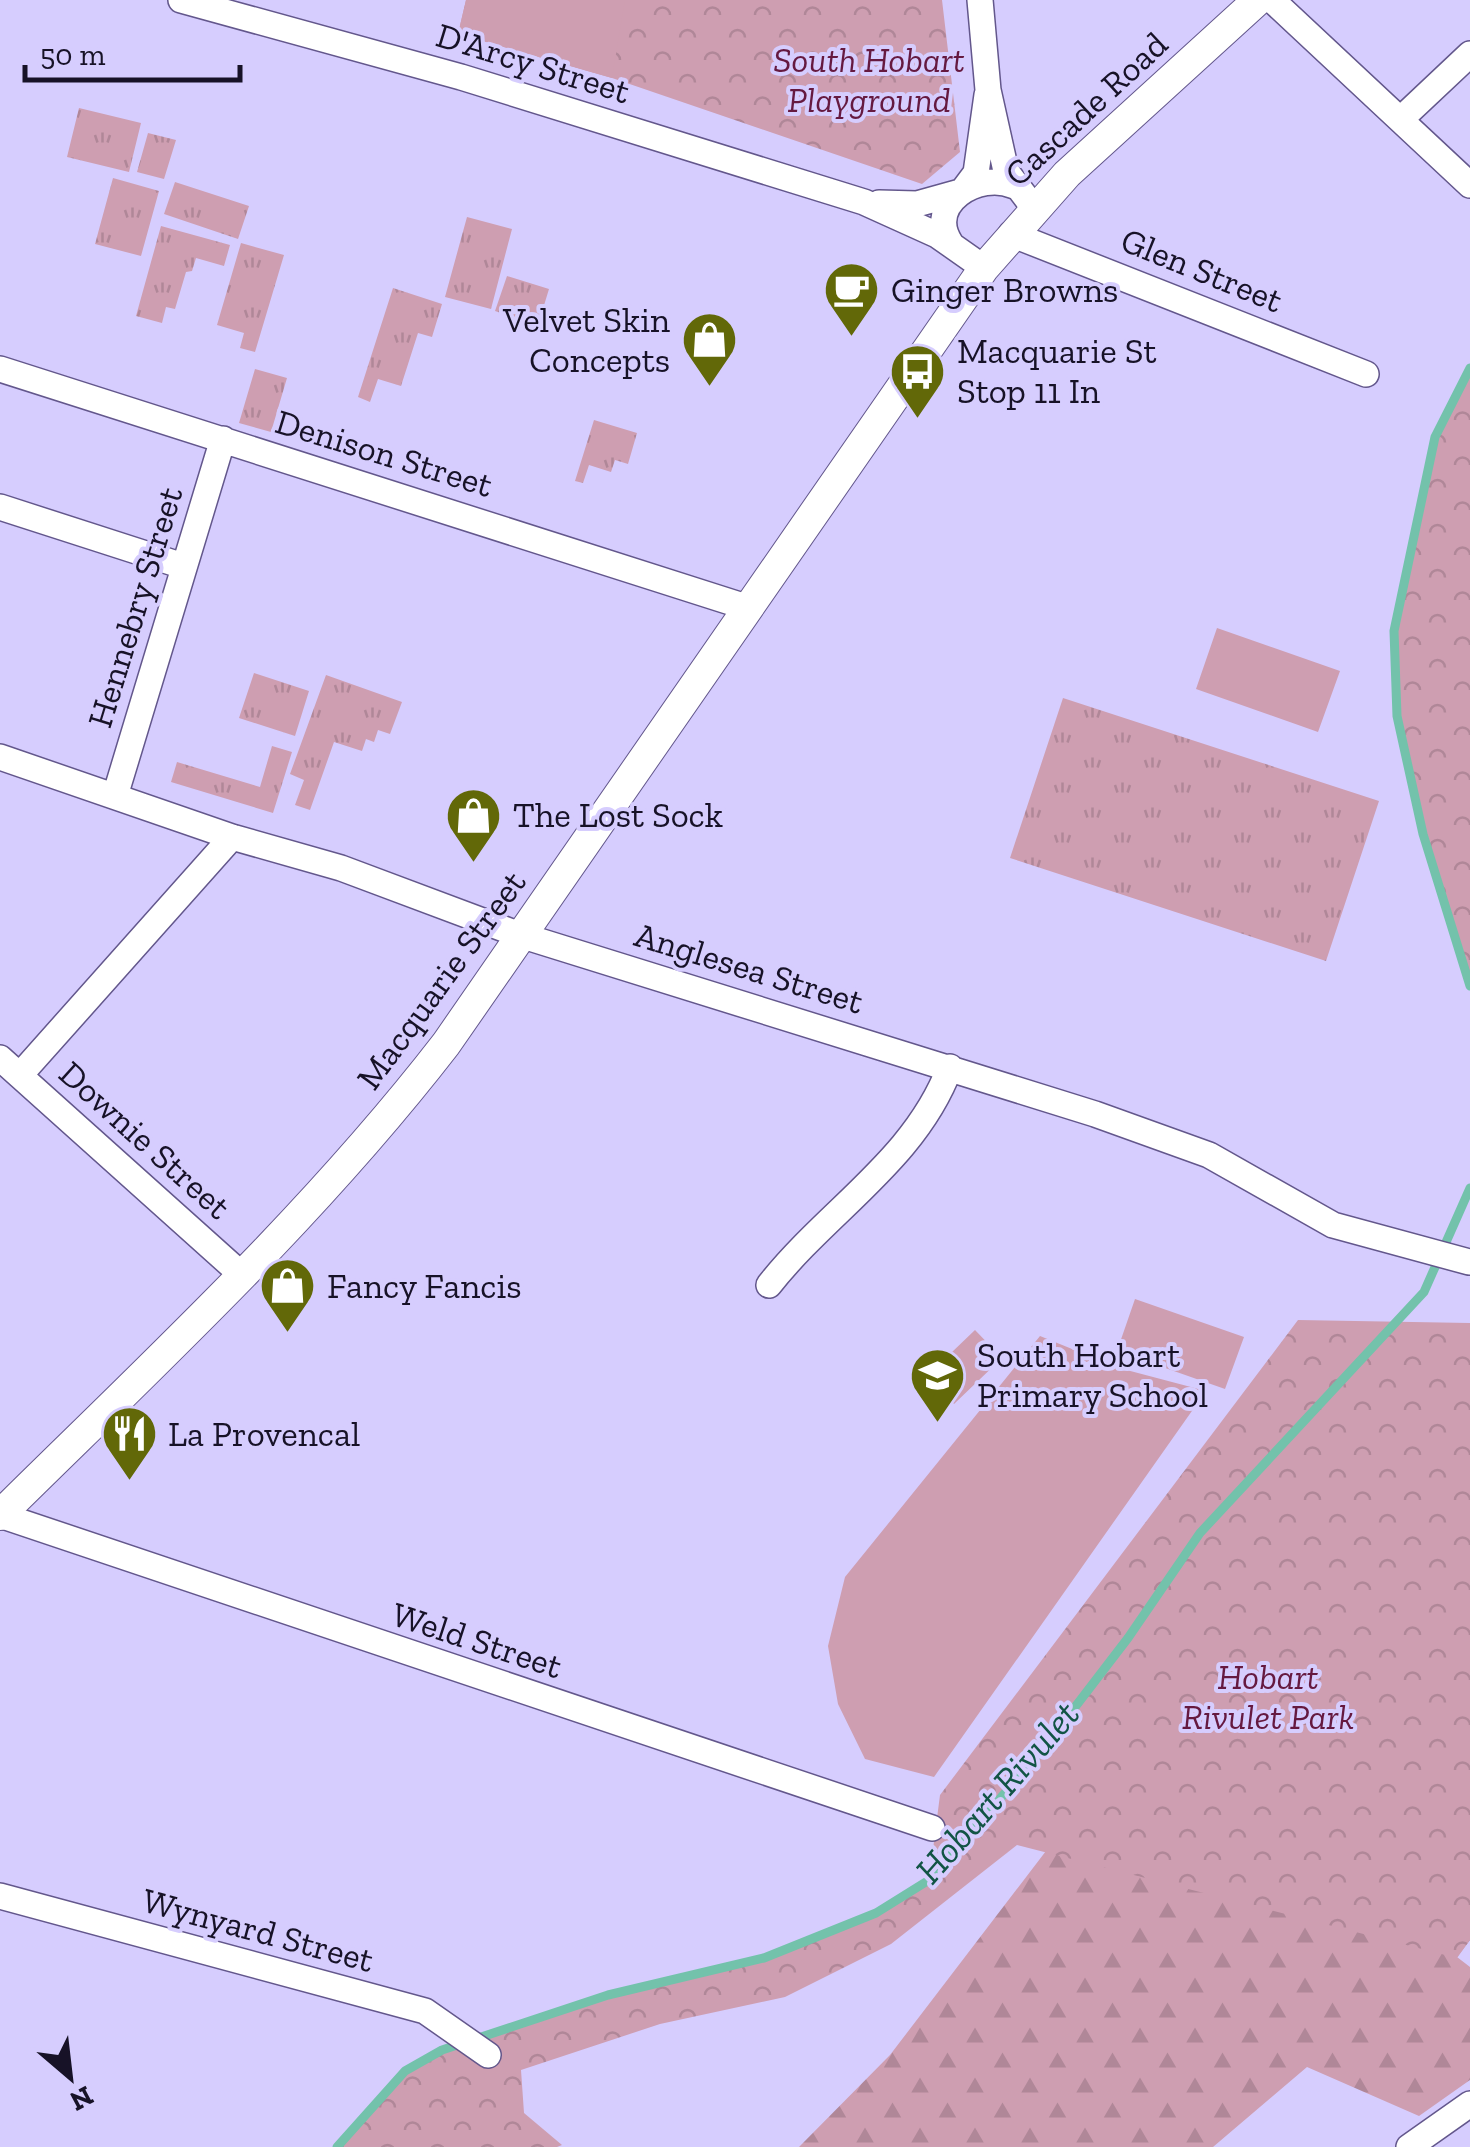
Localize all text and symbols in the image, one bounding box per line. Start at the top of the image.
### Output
street label: D'Arcy Street [431,14,635,112]
scale bar [25,20,240,82]
street label: Cascade Road [996,23,1176,195]
text: 50 m [40,37,105,73]
park label: South Hobart Playground [773,39,965,121]
street label: Glen Street [1115,219,1289,321]
cafe icon: Ginger Browns [822,260,882,339]
place label: Ginger Browns [891,269,1118,311]
place label: Velvet Skin Concepts [502,299,670,381]
shop icon: Velvet Skin Concepts [679,310,739,389]
place label: Macquarie St Stop 11 In [957,330,1156,412]
bus stop icon: Macquarie St Stop 11 In [888,341,948,420]
street label: Denison Street [271,400,497,506]
street label: Hennebry Street [78,482,192,732]
shop icon: The Lost Sock [444,785,504,864]
place label: The Lost Sock [513,794,723,836]
street label: Macquarie Street [348,862,534,1097]
street label: Anglesea Street [630,913,868,1023]
street label: Downie Street [51,1052,239,1228]
shop icon: Fancy Fancis [258,1256,318,1335]
place label: Fancy Fancis [327,1265,522,1307]
place label: South Hobart Primary School [977,1334,1208,1416]
school or university icon: South Hobart Primary School [908,1345,968,1424]
restaurant icon: La Provencal [99,1404,159,1483]
place label: La Provencal [168,1413,360,1455]
street label: Weld Street [387,1593,567,1687]
park label: Hobart Rivulet Park [1182,1656,1354,1738]
water label: Hobart Rivulet [905,1691,1089,1893]
street label: Wynyard Street [138,1879,378,1981]
north arrow [20,2027,120,2127]
text: N [64,2079,99,2118]

